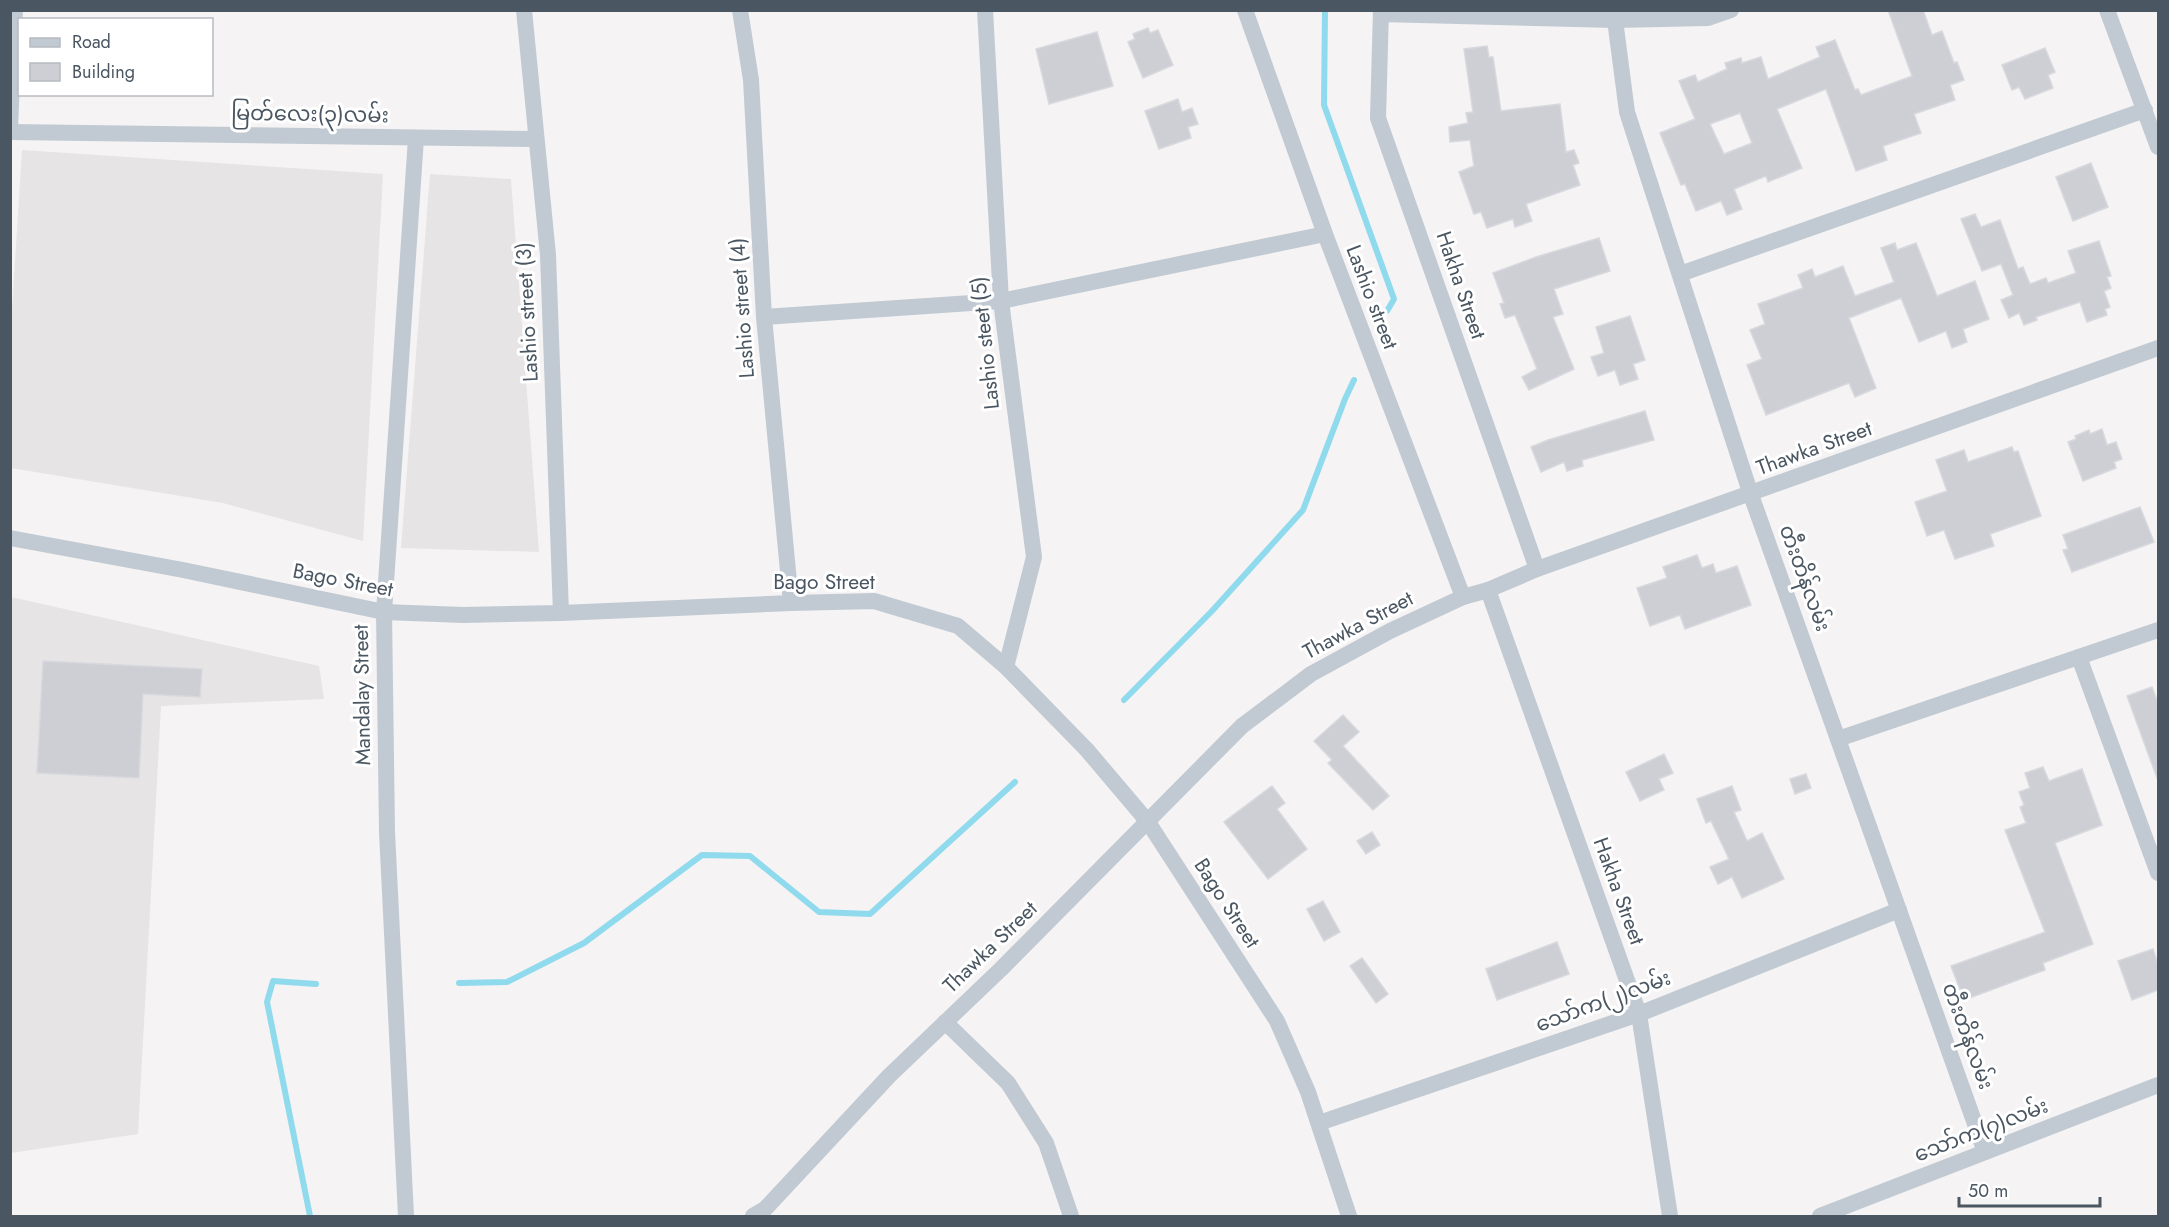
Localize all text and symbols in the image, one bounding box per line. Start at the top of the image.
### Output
legend [18,18,213,96]
text: Road [72,29,111,55]
text: Building [72,59,135,85]
street label: မြတ်လေး(၃)လမ်း [231,97,389,132]
street label: Hakha Street [1429,227,1493,343]
street label: Lashio street (4) [722,237,762,379]
street label: Lashio street (3) [508,241,546,383]
street label: Lashio street [1338,241,1406,353]
street label: Lashio steet (5) [963,275,1007,411]
street label: Thawka Street [1752,413,1876,483]
street label: တီးတိန်လမ်း [1770,520,1839,636]
street label: Bago Street [290,556,396,604]
street label: Bago Street [773,567,875,597]
street label: Thawka Street [1298,583,1418,667]
street label: Mandalay Street [346,624,378,766]
street label: Hakha Street [1586,833,1652,949]
street label: Bago Street [1187,852,1267,954]
street label: Thawka Street [936,894,1044,1000]
street label: သော်က(၂)လမ်း [1531,962,1676,1041]
street label: တီးတိန်လမ်း [1933,978,2002,1094]
street label: သော်က(၇)လမ်း [1909,1090,2053,1171]
scale bar [1959,1170,2100,1208]
text: 50 m [1968,1178,2008,1204]

